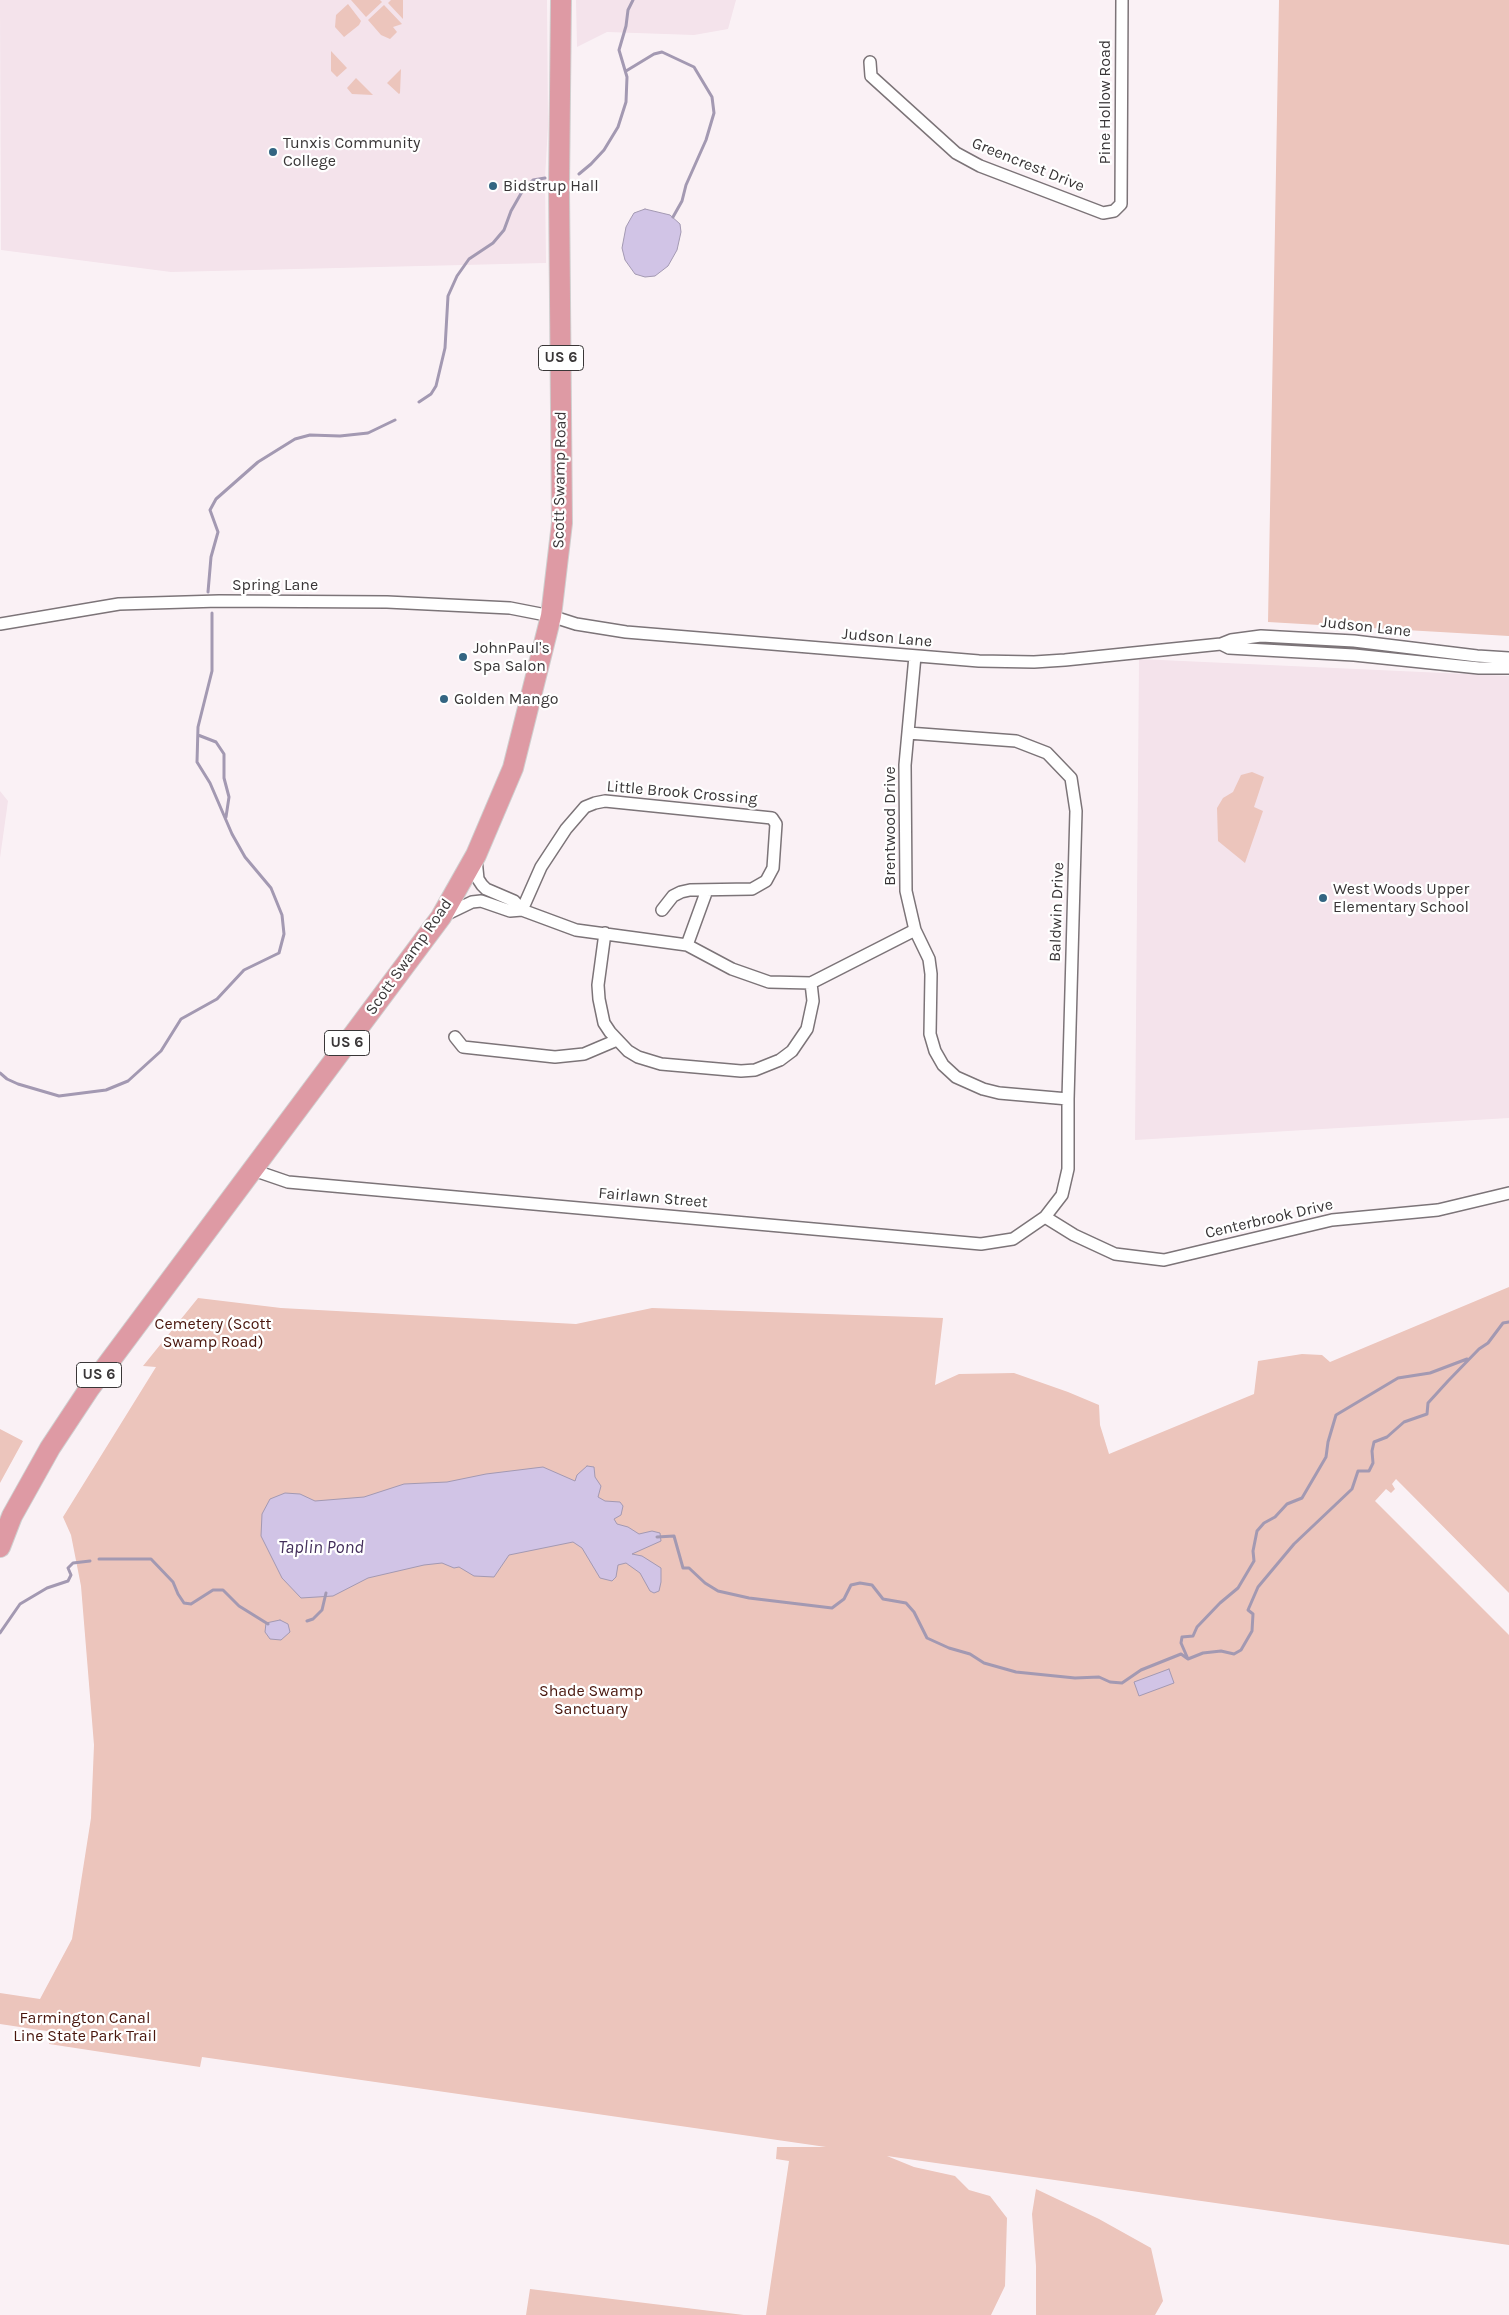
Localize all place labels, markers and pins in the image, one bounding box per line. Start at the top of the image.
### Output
place label: Tunxis Community College [283,133,420,171]
marker: Tunxis Community College [267,146,279,158]
place label: Bidstrup Hall [503,176,599,196]
marker: Bidstrup Hall [487,180,499,192]
place label: JohnPaul's Spa Salon [473,638,550,676]
marker: JohnPaul's Spa Salon [457,651,469,663]
place label: Golden Mango [454,689,558,709]
marker: Golden Mango [438,693,450,705]
place label: West Woods Upper Elementary School [1333,879,1469,917]
marker: West Woods Upper Elementary School [1317,892,1329,904]

